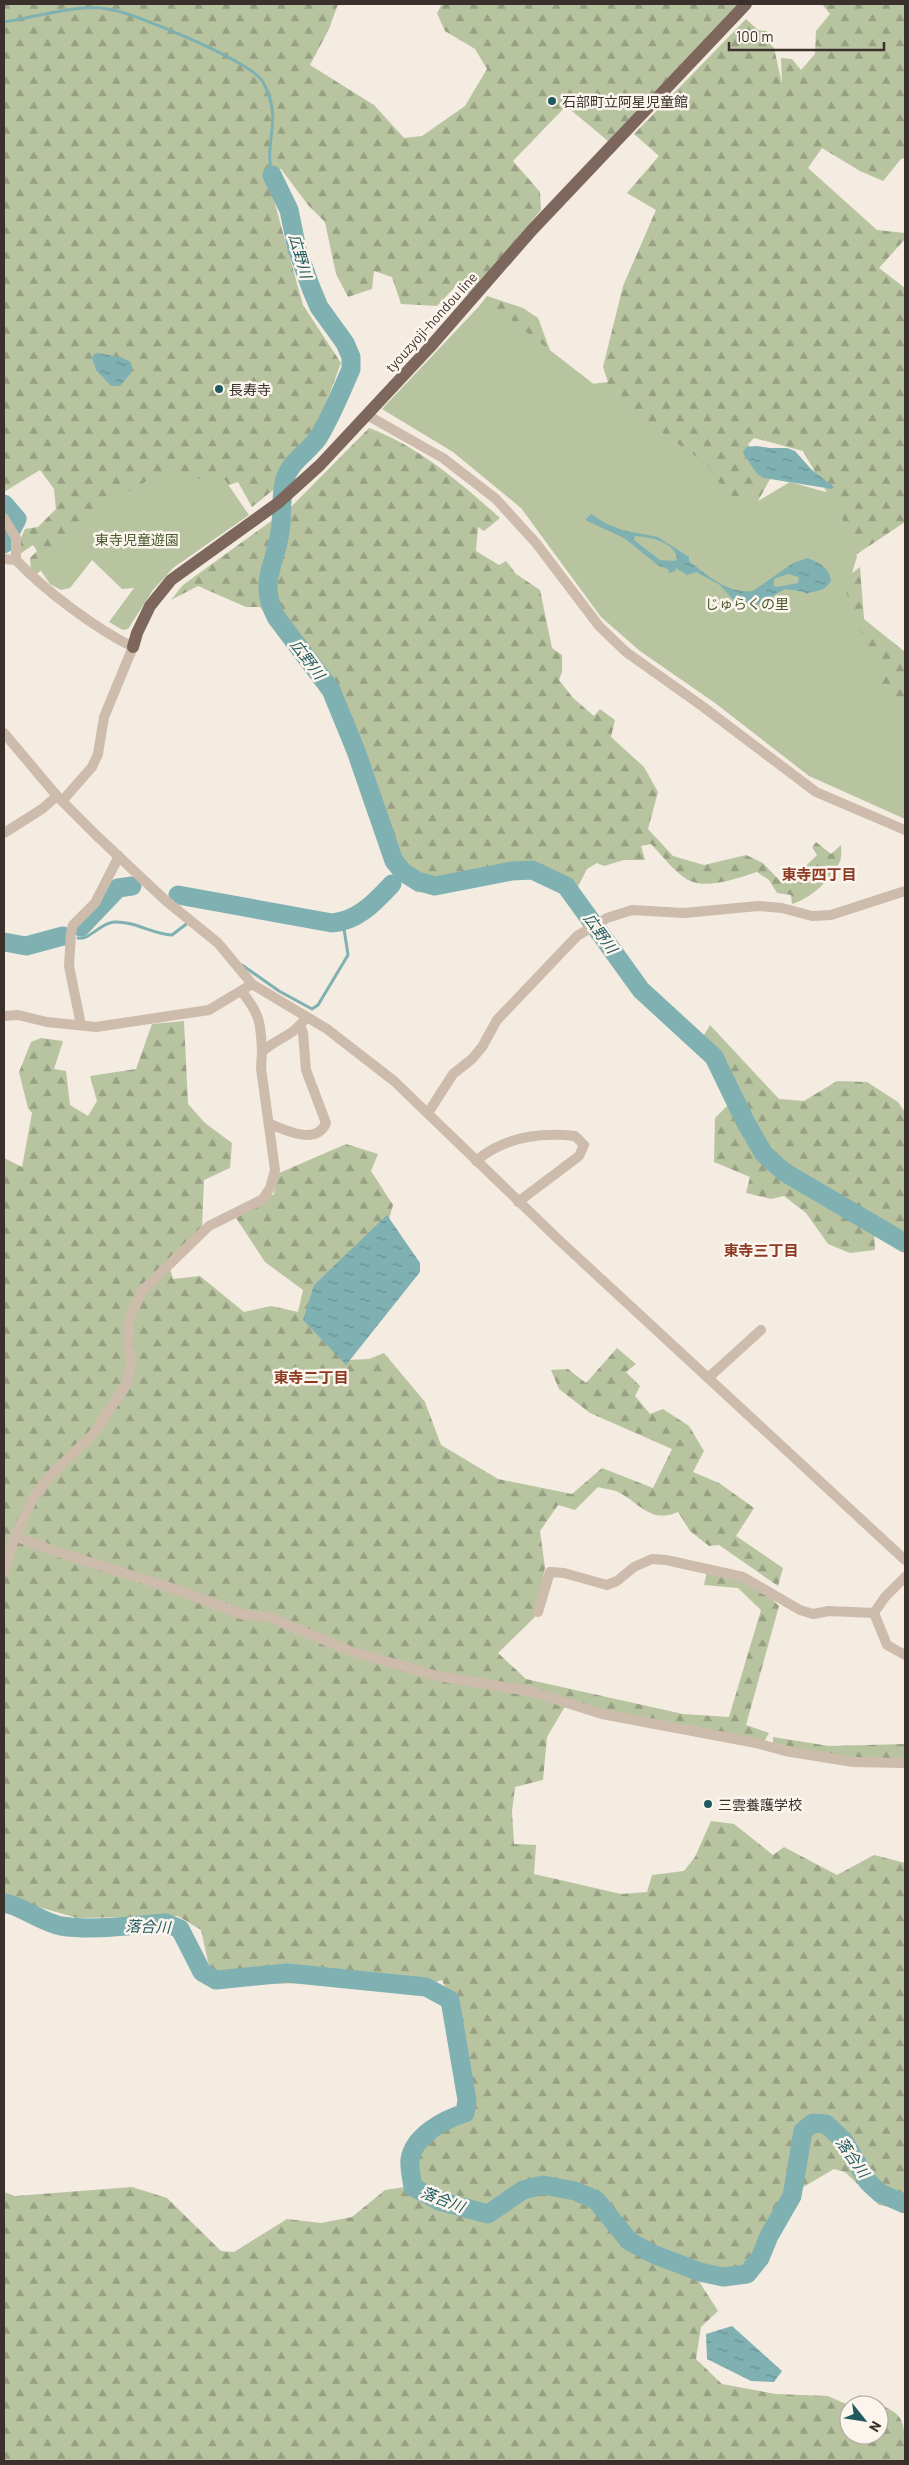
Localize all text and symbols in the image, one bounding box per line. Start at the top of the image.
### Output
scale bar [729,20,884,52]
text: 100 m [736,27,774,45]
place label: 石部町立阿星児童館 [562,93,688,110]
marker: 石部町立阿星児童館 [546,95,558,107]
water label: 広野川 [286,232,316,282]
street label: tyouzyoji-hondou line [382,268,480,376]
place label: 長寿寺 [229,381,271,398]
marker: 長寿寺 [213,383,225,395]
park label: 東寺児童遊園 [95,531,179,548]
park label: じゅらくの里 [705,595,789,612]
water label: 広野川 [287,636,330,684]
district label: 東寺四丁目 [781,865,857,883]
water label: 広野川 [580,910,623,958]
district label: 東寺三丁目 [723,1241,799,1259]
district label: 東寺二丁目 [273,1368,349,1386]
place label: 三雲養護学校 [718,1796,802,1813]
marker: 三雲養護学校 [702,1798,714,1810]
water label: 落合川 [125,1916,173,1936]
water label: 落合川 [833,2133,874,2182]
water label: 落合川 [419,2183,469,2216]
north arrow [839,2395,889,2445]
text: N [866,2418,885,2435]

